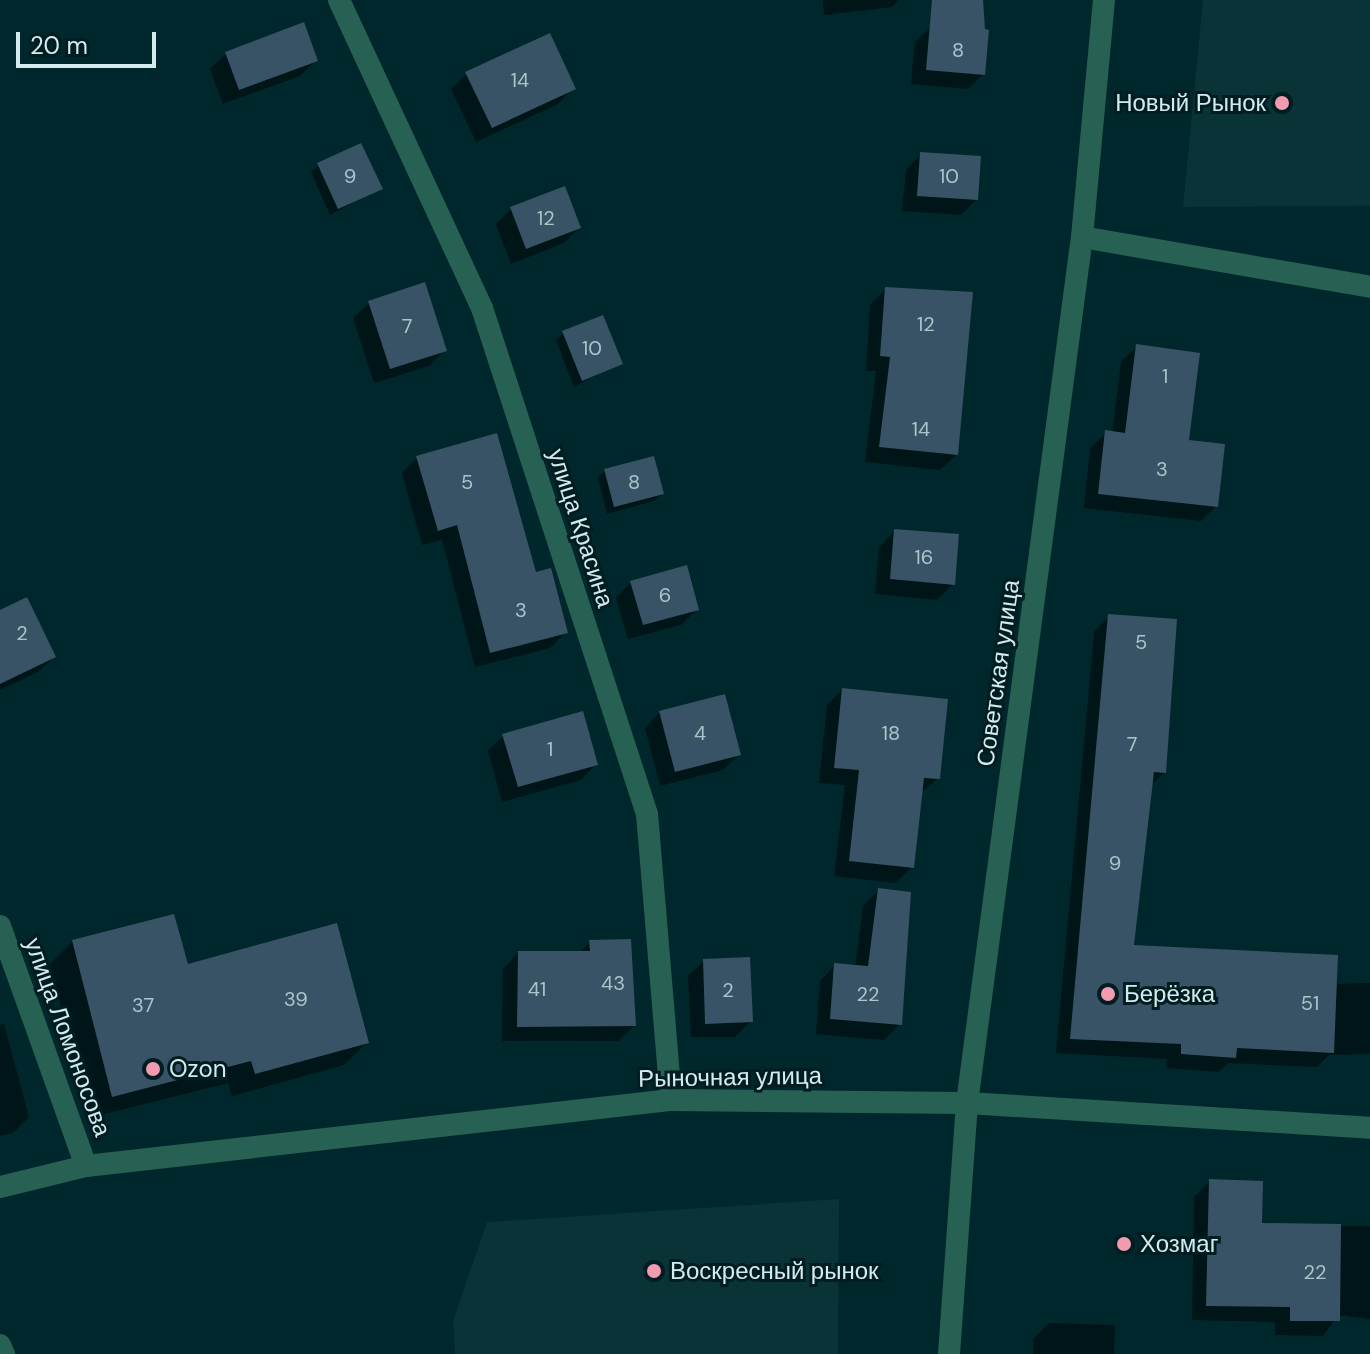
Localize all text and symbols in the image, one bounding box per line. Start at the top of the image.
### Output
scale bar [20,16,160,66]
text: 20 m [30,30,88,61]
house number: 8 [952,38,964,62]
house number: 14 [511,68,529,92]
place label: Новый Рынок [1115,89,1266,117]
marker: Новый Рынок [1273,94,1291,112]
house number: 9 [344,164,356,188]
house number: 10 [939,164,959,188]
house number: 12 [537,206,555,230]
house number: 12 [917,312,935,336]
house number: 7 [402,314,412,338]
house number: 10 [582,336,602,360]
house number: 1 [1162,364,1168,388]
house number: 14 [912,417,930,441]
street label: улица Красина [542,445,620,611]
house number: 3 [1156,457,1168,481]
house number: 5 [461,470,473,494]
house number: 8 [628,470,640,494]
house number: 16 [915,545,933,569]
street label: Советская улица [971,578,1025,768]
house number: 6 [659,583,671,607]
house number: 3 [515,598,527,622]
house number: 2 [16,621,28,645]
house number: 5 [1135,630,1147,654]
house number: 4 [694,721,706,745]
house number: 18 [882,721,900,745]
house number: 7 [1127,732,1137,756]
house number: 1 [547,737,553,761]
house number: 9 [1109,851,1121,875]
street label: улица Ломоносова [19,934,117,1140]
house number: 43 [601,971,625,995]
house number: 41 [528,977,546,1001]
house number: 2 [722,978,734,1002]
place label: Берёзка [1124,980,1215,1008]
house number: 22 [856,982,880,1006]
marker: Берёзка [1099,985,1117,1003]
house number: 39 [284,987,308,1011]
house number: 51 [1301,991,1319,1015]
house number: 37 [132,993,154,1017]
place label: Ozon [169,1055,227,1083]
marker: Ozon [144,1060,162,1078]
street label: Рыночная улица [638,1061,822,1093]
place label: Хозмаг [1140,1230,1218,1258]
marker: Хозмаг [1115,1235,1133,1253]
place label: Воскресный рынок [670,1257,879,1285]
house number: 22 [1303,1260,1327,1284]
marker: Воскресный рынок [645,1262,663,1280]

